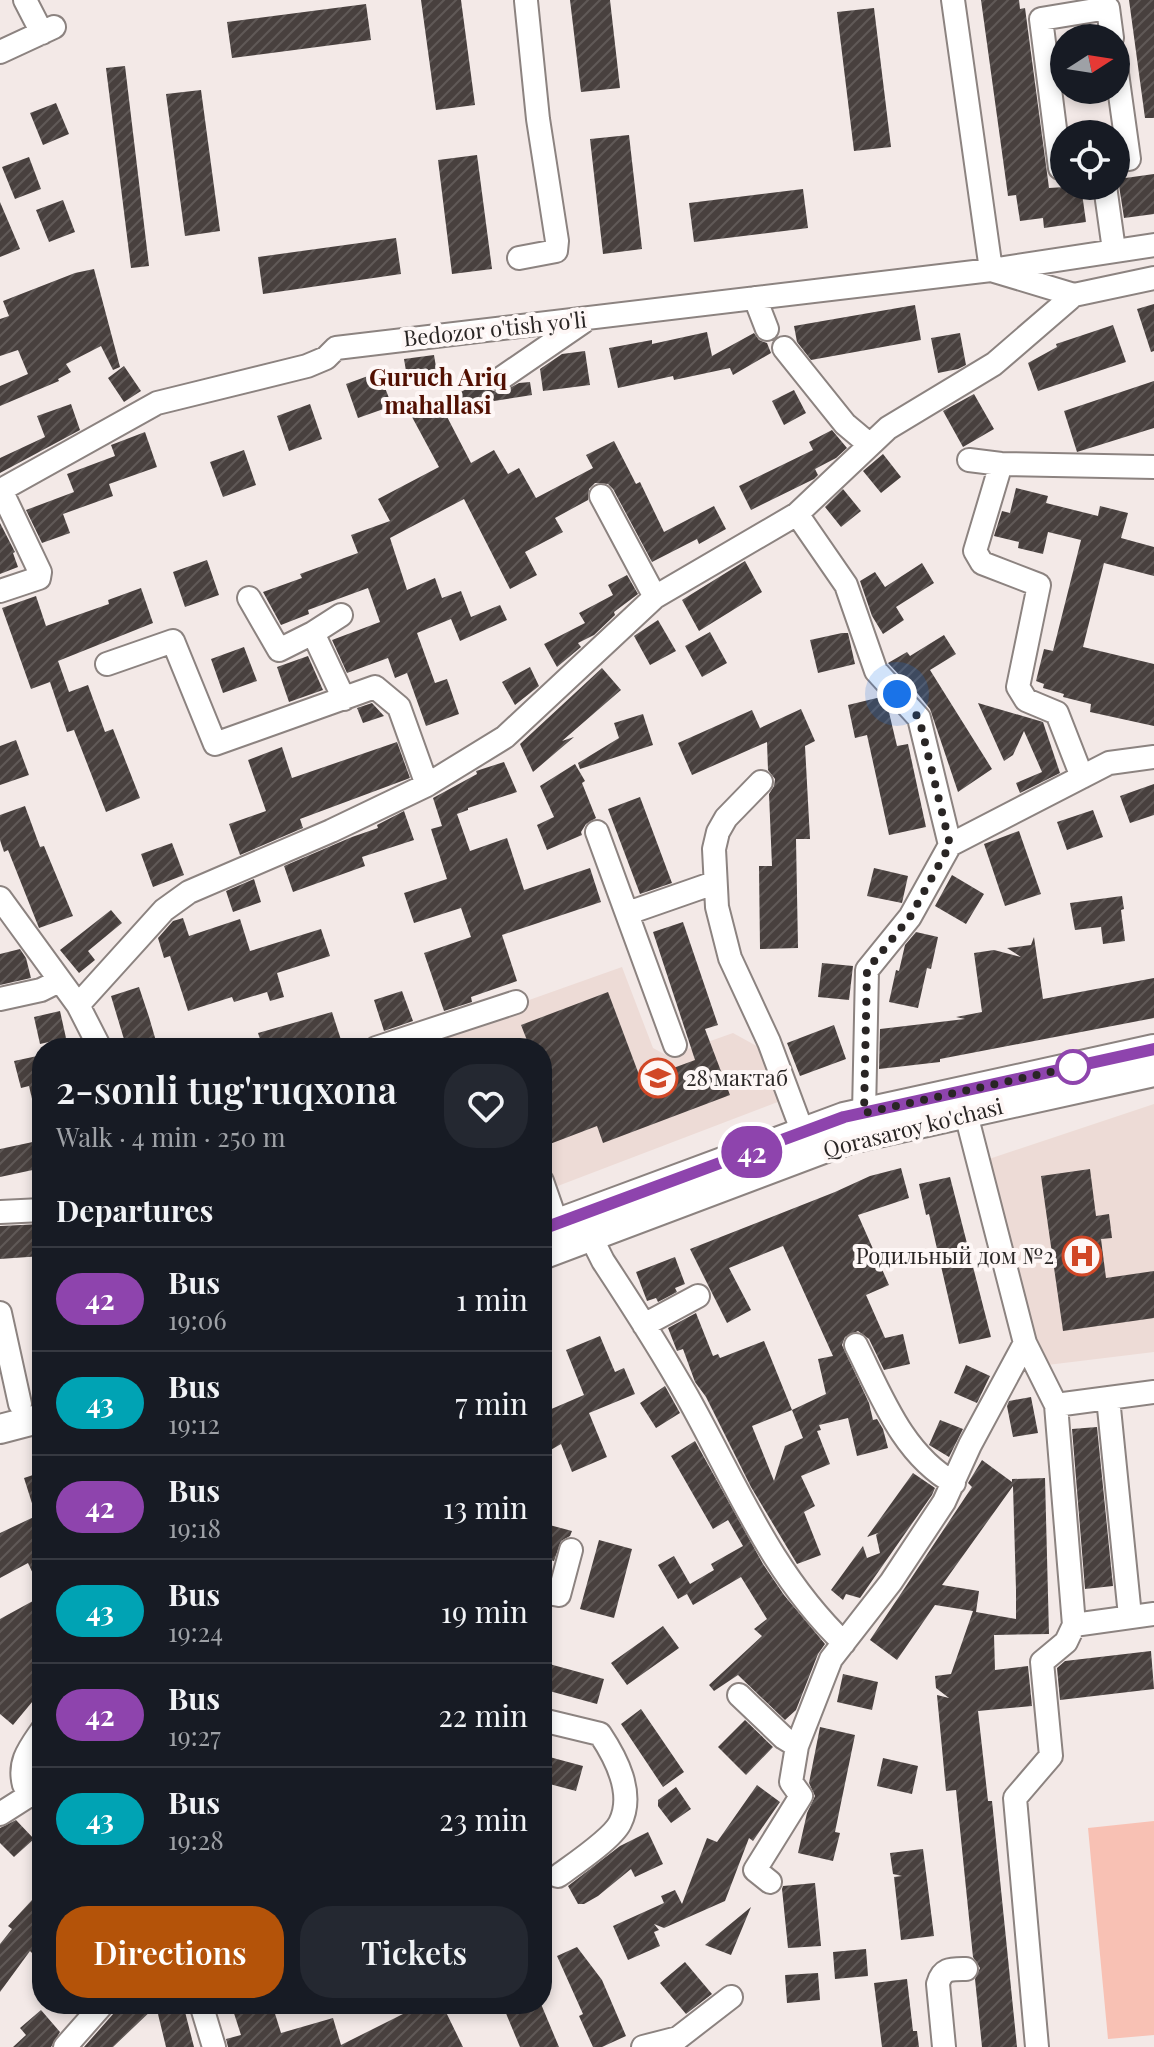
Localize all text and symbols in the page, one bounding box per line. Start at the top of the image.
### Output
north arrow [1050,24,1130,104]
map controls [1050,24,1130,200]
button: locate [1050,120,1130,200]
street label: Bedozor o'tish yo'li [402,303,588,353]
district label: Guruch Ariq mahallasi [369,360,507,420]
your location [877,674,917,714]
unlabelled marker [1056,1050,1090,1084]
school or university icon: 28 мактаб [637,1057,679,1099]
place label: 28 мактаб [686,1062,788,1092]
text: 2-sonli tug'ruqxona [56,1063,397,1114]
button: heart [444,1064,528,1148]
street label: Qorasaroy ko'chasi [820,1090,1006,1164]
text: Walk · 4 min · 250 m [56,1119,286,1154]
line badge: 42 [716,1126,788,1178]
text: 42 [737,1133,767,1170]
text: Departures [56,1190,213,1230]
hospital icon: Родильный дом №2 [1061,1235,1103,1277]
place label: Родильный дом №2 [856,1240,1054,1270]
text: Bus [168,1262,220,1302]
text: 1 min [456,1279,528,1319]
text: 42 [85,1280,115,1317]
text: 19:06 [168,1302,227,1337]
text: Bus [168,1366,220,1406]
text: 7 min [455,1383,528,1423]
text: 43 [86,1384,114,1421]
text: 19:12 [168,1406,220,1441]
text: Bus [168,1470,220,1510]
text: 13 min [443,1487,528,1527]
text: 42 [85,1488,115,1525]
text: 19:18 [168,1510,221,1545]
text: Bus [168,1574,220,1614]
text: 19 min [441,1591,528,1631]
text: 43 [86,1592,114,1629]
text: 19:24 [168,1614,223,1649]
text: Bus [168,1678,220,1718]
text: 22 min [438,1695,528,1735]
text: 42 [85,1696,115,1733]
text: 19:27 [168,1718,221,1753]
text: Bus [168,1782,220,1822]
text: 23 min [439,1799,528,1839]
text: 43 [86,1800,114,1837]
text: 19:28 [168,1822,224,1857]
button: Directions [56,1906,284,1998]
button: Tickets [300,1906,528,1998]

